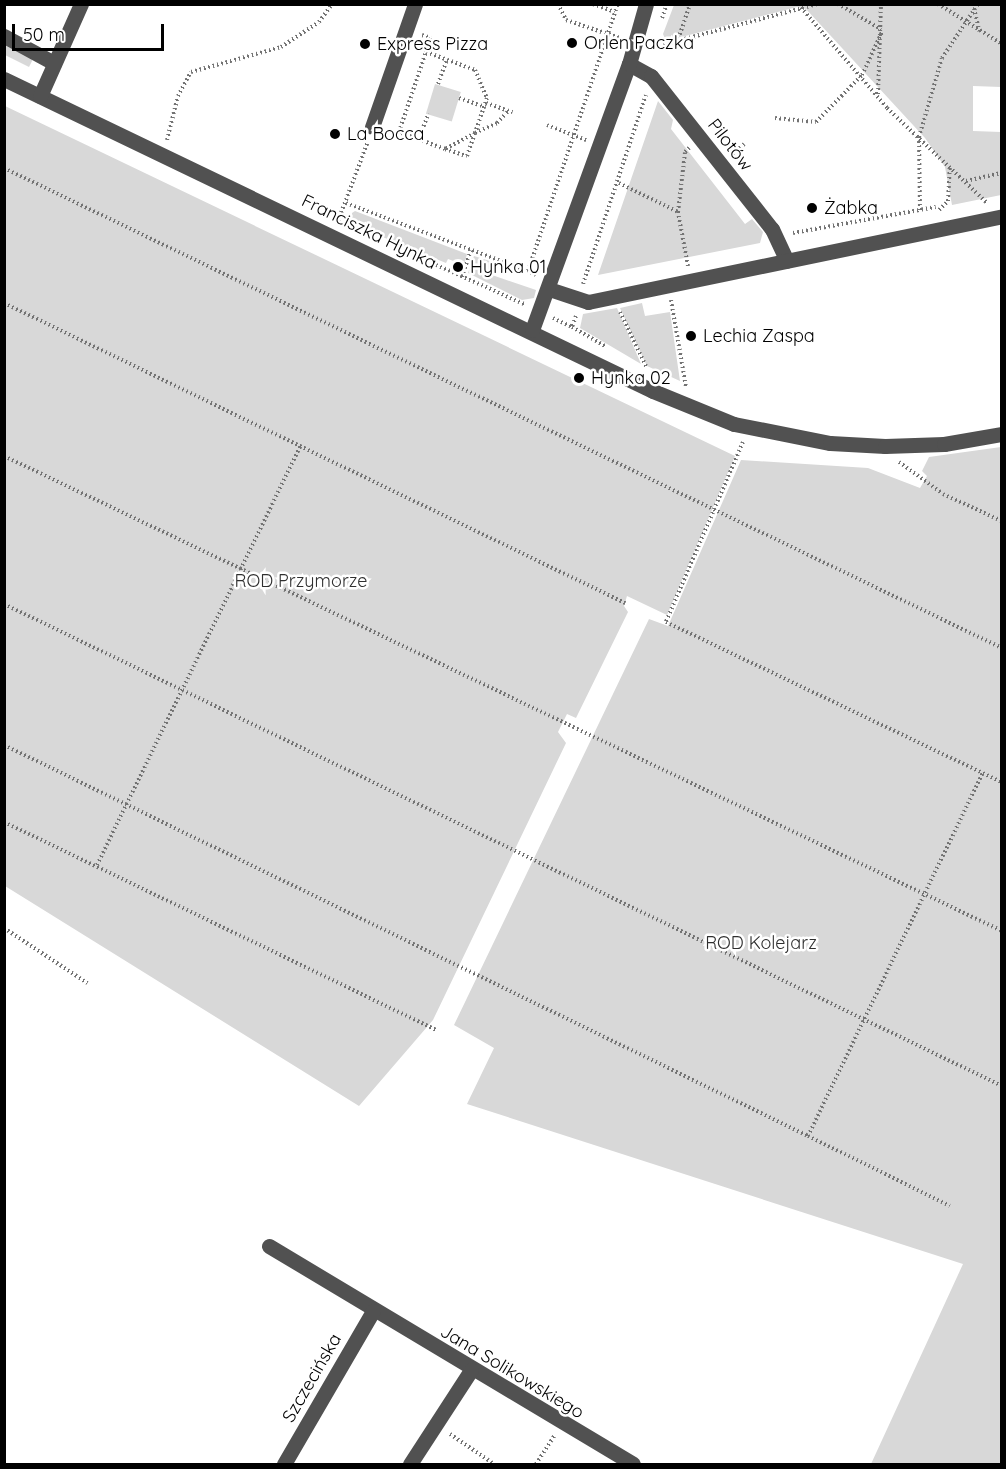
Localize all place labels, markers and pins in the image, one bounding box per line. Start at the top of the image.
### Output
place label: Orlen Paczka [584,32,694,54]
place label: Express Pizza [377,33,488,55]
marker: Orlen Paczka [565,36,579,50]
marker: Express Pizza [358,37,372,51]
place label: La Bocca [347,123,425,145]
marker: La Bocca [328,127,342,141]
place label: Żabka [824,197,878,219]
marker: Żabka [805,201,819,215]
place label: Hynka 01 [470,256,546,278]
marker: Hynka 01 [451,260,465,274]
place label: Lechia Zaspa [703,325,815,347]
marker: Lechia Zaspa [684,329,698,343]
place label: Hynka 02 [591,367,671,389]
marker: Hynka 02 [572,371,586,385]

